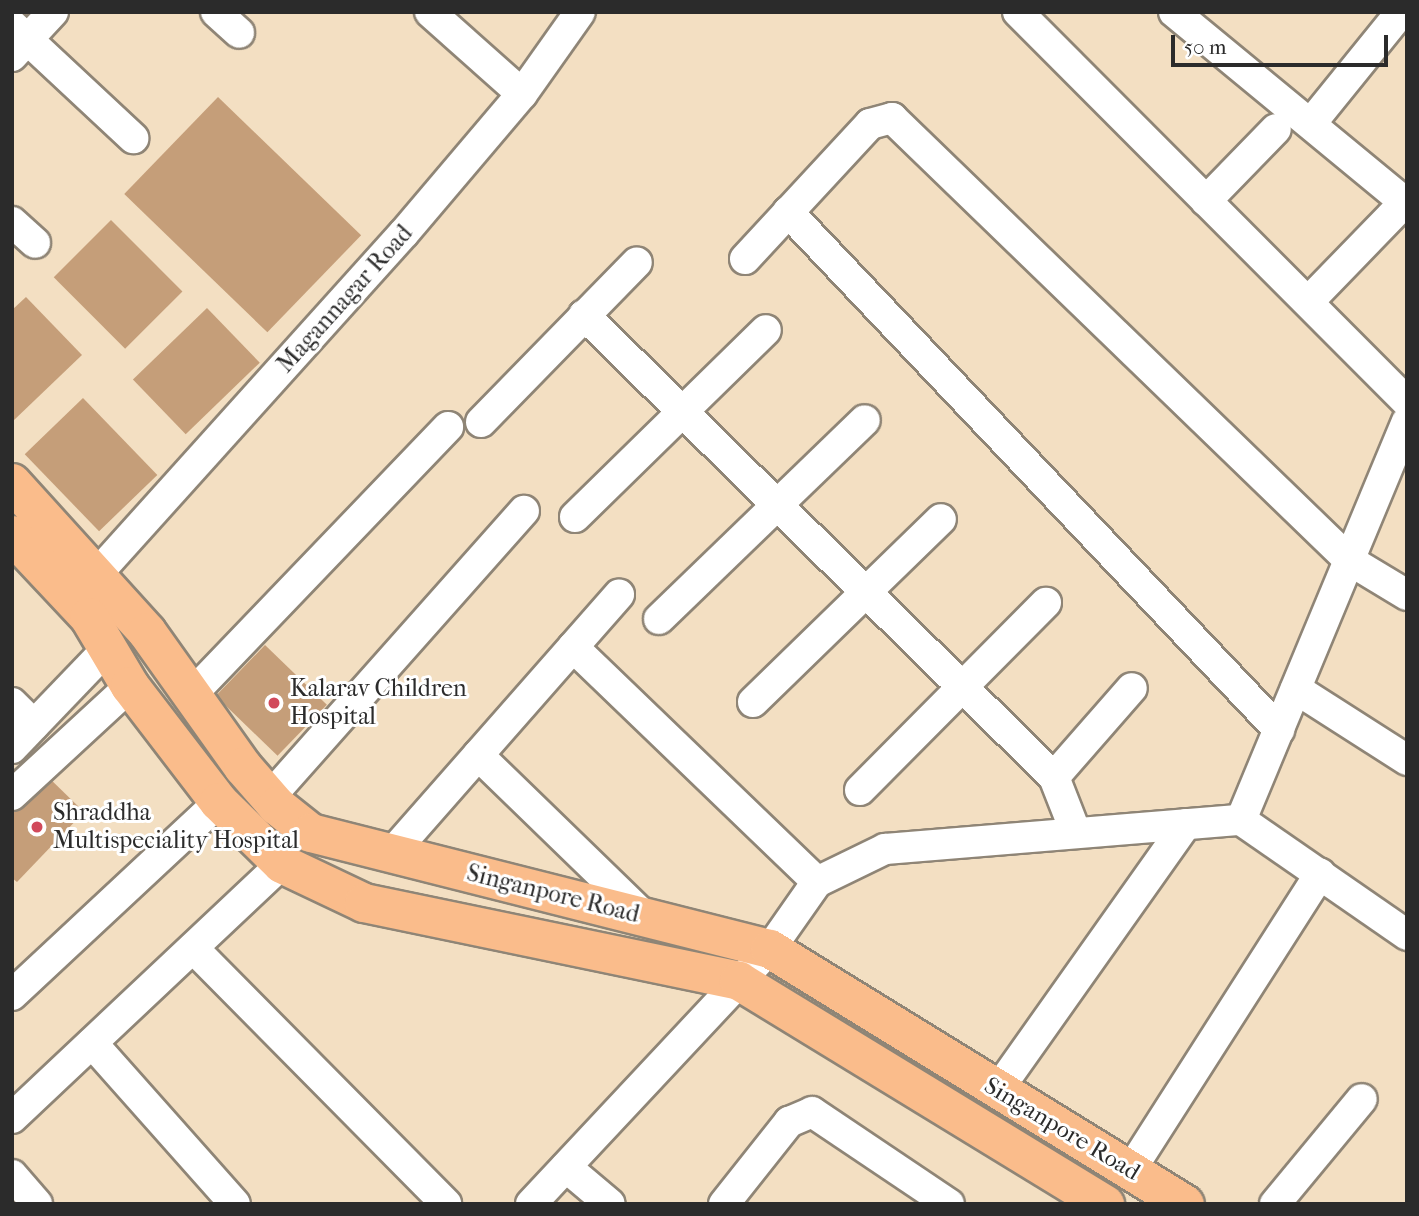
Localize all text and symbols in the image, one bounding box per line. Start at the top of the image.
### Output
scale bar [1174,21,1391,65]
text: 50 m [1184,35,1227,59]
street label: Magannagar Road [271,219,419,379]
place label: Kalarav Children Hospital [290,675,467,731]
marker: Kalarav Children Hospital [264,693,284,713]
place label: Shraddha Multispeciality Hospital [53,799,299,855]
marker: Shraddha Multispeciality Hospital [27,817,47,837]
street label: Singanpore Road [464,859,642,929]
street label: Singanpore Road [979,1071,1145,1187]

